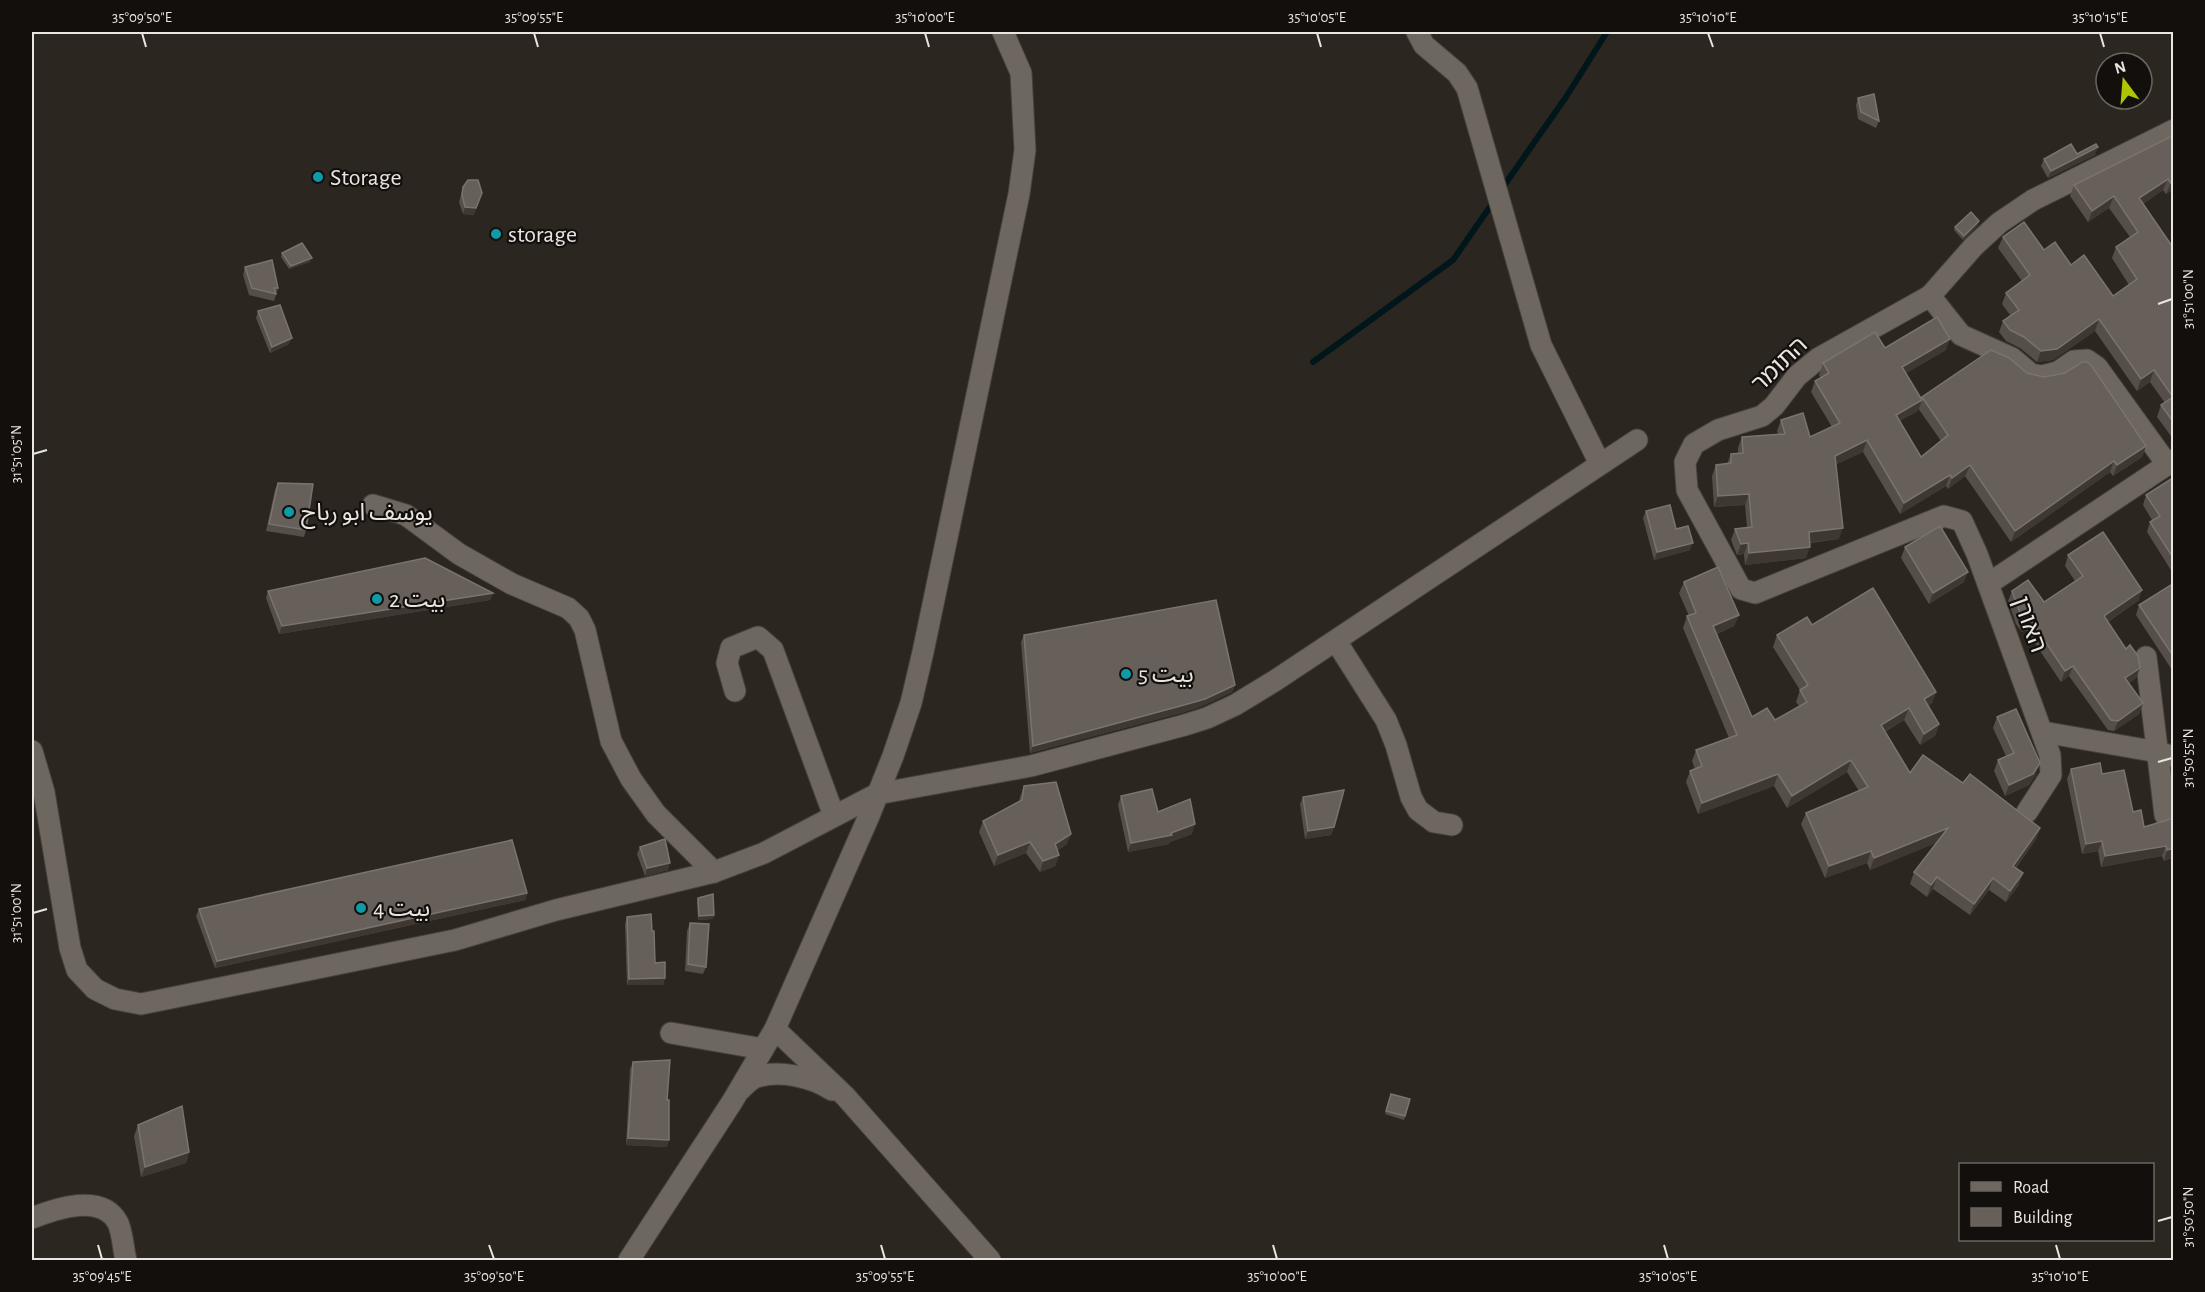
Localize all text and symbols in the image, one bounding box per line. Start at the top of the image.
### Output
text: 35°09'50"E [112,10,172,25]
text: 35°09'55"E [505,10,563,25]
text: 35°10'00"E [895,10,955,25]
text: 35°10'05"E [1288,10,1346,25]
text: 35°10'10"E [1680,10,1736,25]
text: 35°10'15"E [2072,10,2128,25]
north arrow [2094,51,2154,111]
text: N [2113,58,2128,77]
place label: Storage [330,166,402,190]
marker: Storage [311,170,325,184]
place label: storage [508,223,577,247]
marker: storage [489,227,503,241]
text: 31°51'00"N [2181,269,2196,329]
street label: התומר [1747,333,1812,397]
text: 31°51'05"N [9,425,24,483]
place label: يوسف ابو رباح [301,501,433,529]
marker: يوسف ابو رباح [282,505,296,519]
place label: بيت 2 [389,588,446,612]
marker: بيت 2 [370,592,384,606]
street label: האורן [2008,593,2050,656]
place label: بيت 5 [1138,663,1194,687]
marker: بيت 5 [1119,667,1133,681]
text: 31°50'55"N [2181,728,2196,788]
text: 31°51'00"N [9,883,24,943]
place label: بيت 4 [373,897,430,921]
marker: بيت 4 [354,901,368,915]
legend [1959,1163,2154,1241]
text: Road [2013,1179,2049,1197]
text: 31°50'50"N [2181,1186,2196,1248]
text: Building [2013,1209,2073,1227]
text: 35°09'45"E [72,1269,132,1284]
text: 35°09'50"E [464,1269,524,1284]
text: 35°09'55"E [856,1269,914,1284]
text: 35°10'00"E [1247,1269,1307,1284]
text: 35°10'05"E [1639,1269,1697,1284]
text: 35°10'10"E [2032,1269,2088,1284]

